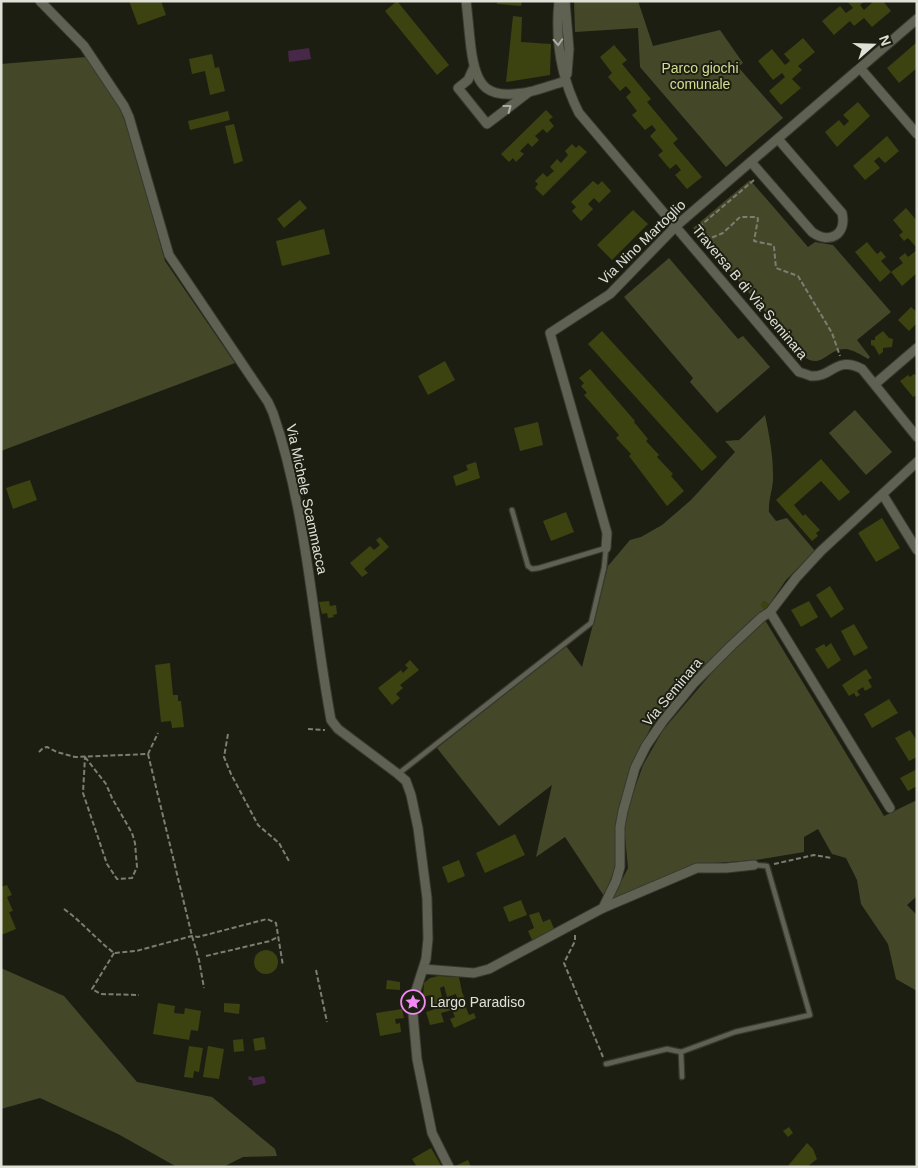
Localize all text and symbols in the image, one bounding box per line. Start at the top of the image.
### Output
north arrow [848,20,898,70]
text: N [876,33,894,48]
one-way arrow [553,38,564,46]
park label: Parco giochi comunale [661,60,739,92]
one-way arrow [502,105,511,113]
street label: Via Nino Martoglio [595,196,689,287]
street label: Traversa B di Via Seminara [689,222,811,363]
street label: Via Michele Scammacca [283,422,331,576]
street label: Via Seminara [639,655,705,729]
place icon: Largo Paradiso [400,989,426,1015]
place label: Largo Paradiso [430,994,525,1010]

